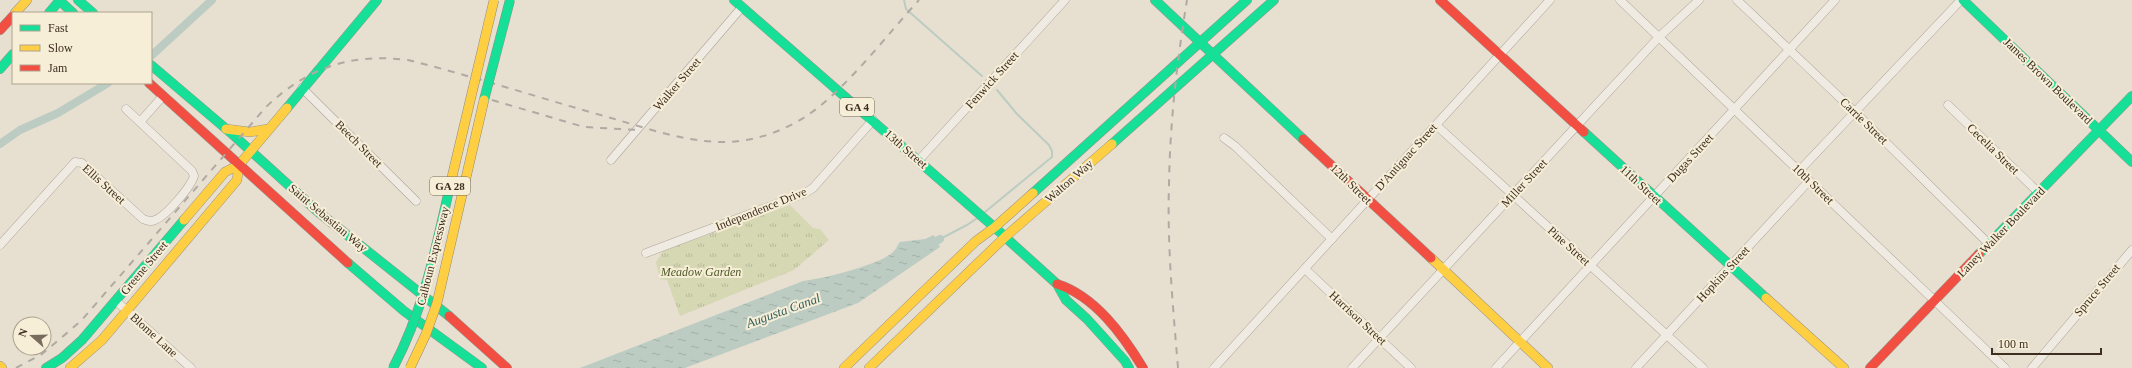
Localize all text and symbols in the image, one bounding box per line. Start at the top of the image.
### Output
legend [12,12,152,84]
text: Fast [48,21,69,35]
street label: James Brown Boulevard [2001,35,2095,127]
text: Slow [48,41,73,55]
street label: Fenwick Street [963,48,1022,112]
street label: Walker Street [650,54,704,113]
text: Jam [48,61,68,75]
street label: Carrie Street [1837,95,1891,148]
road number: GA 4 [840,98,874,116]
street label: Beech Street [332,117,386,171]
street label: D'Antignac Street [1372,120,1440,194]
street label: Cecelia Street [1964,121,2022,178]
street label: 13th Street [882,127,931,172]
street label: Dugas Street [1664,130,1717,185]
street label: Miller Street [1498,155,1550,210]
street label: Walton Way [1042,156,1096,206]
street label: Ellis Street [80,161,129,207]
street label: 12th Street [1327,161,1375,208]
street label: 10th Street [1789,161,1837,208]
street label: 11th Street [1617,162,1665,208]
road number: GA 28 [430,177,470,195]
street label: Saint Sebastian Way [286,181,370,255]
street label: Independence Drive [713,184,809,234]
street label: Laney Walker Boulevard [1954,184,2048,280]
street label: Calhoun Expressway [414,205,452,307]
street label: Pine Street [1545,223,1594,269]
street label: Greene Street [118,238,171,298]
street label: Hopkins Street [1693,243,1753,305]
street label: Spruce Street [2071,260,2123,319]
park label: Meadow Garden [660,265,741,279]
street label: Harrison Street [1327,288,1390,348]
water label: Augusta Canal [743,290,823,331]
street label: Blome Lane [127,310,181,360]
north arrow [12,316,52,356]
text: N [16,327,30,338]
scale bar [1992,330,2101,356]
text: 100 m [1998,337,2029,351]

